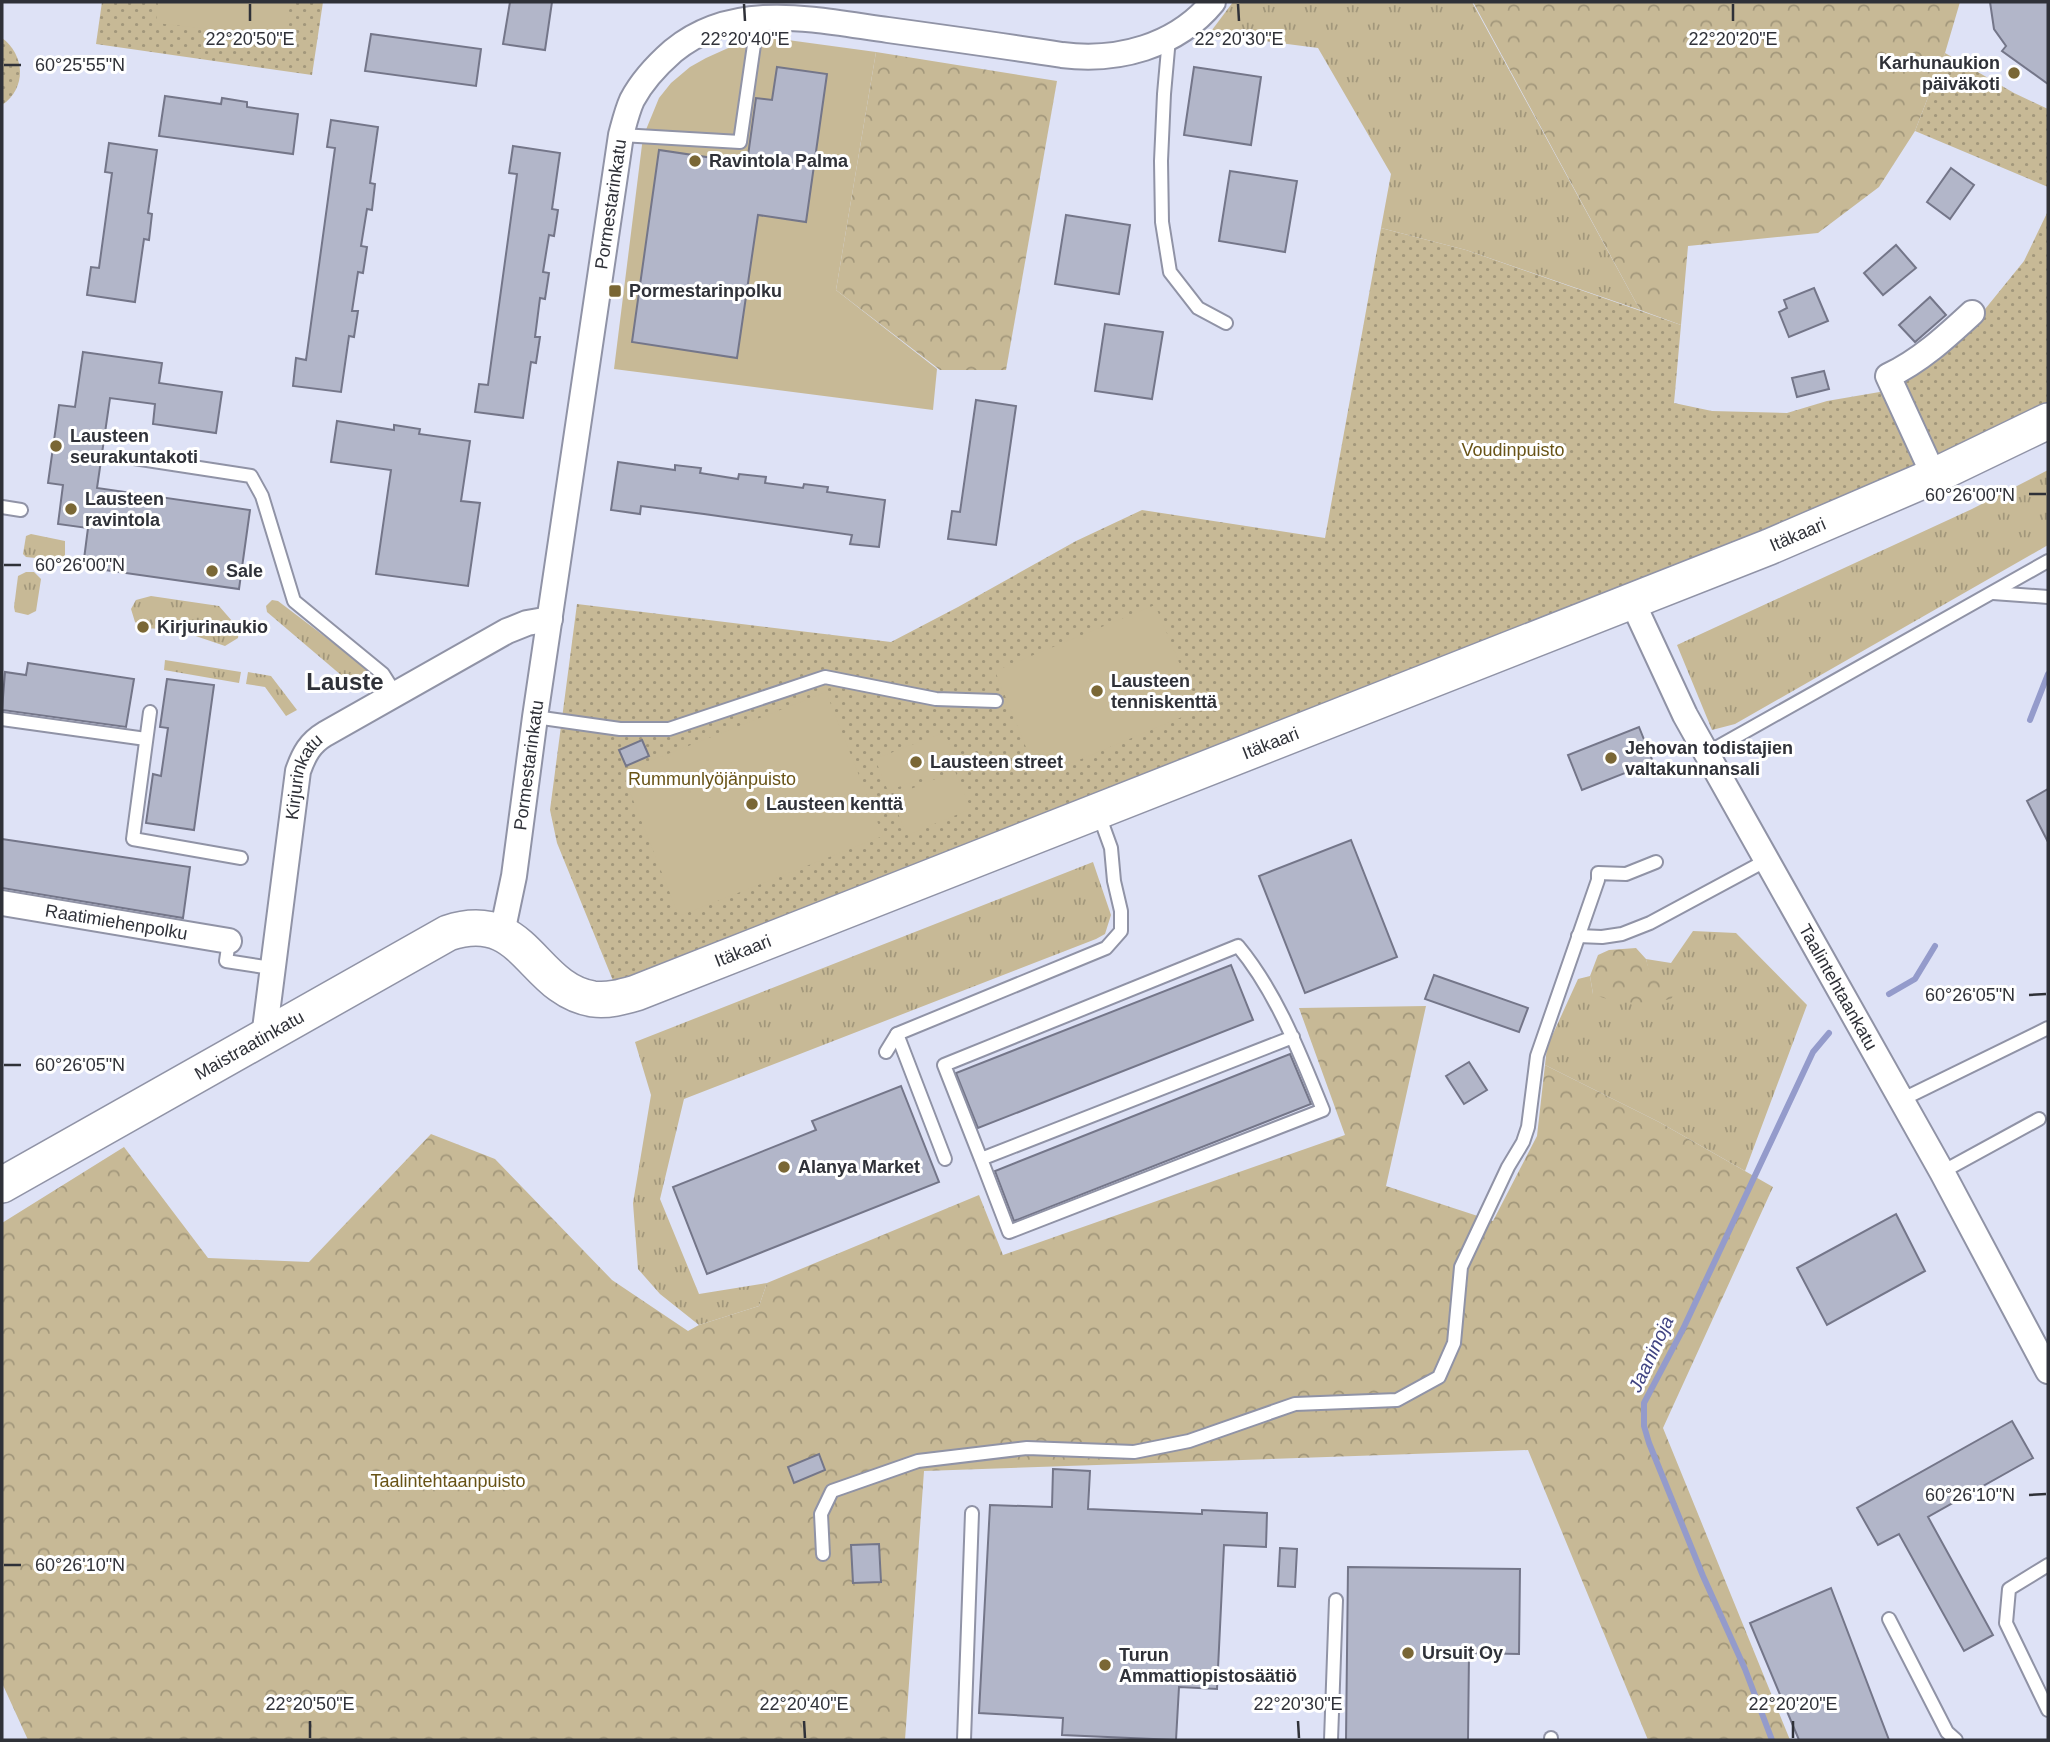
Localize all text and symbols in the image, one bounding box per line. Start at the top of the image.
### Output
text: 22°20'50"E [205,29,295,49]
text: 22°20'40"E [700,29,790,49]
text: 22°20'30"E [1194,29,1284,49]
text: 22°20'20"E [1688,29,1778,49]
place label: Karhunaukion päiväkoti [1879,53,2000,94]
text: 60°25'55"N [35,55,125,75]
marker: Karhunaukion päiväkoti [2006,65,2022,81]
street label: Pormestarinkatu [591,138,630,271]
place label: Ravintola Palma [709,151,849,171]
marker: Ravintola Palma [687,153,703,169]
place label: Pormestarinpolku [629,281,782,301]
marker: Pormestarinpolku [607,283,623,299]
place label: Lausteen seurakuntakoti [70,426,198,467]
marker: Lausteen seurakuntakoti [48,438,64,454]
park label: Voudinpuisto [1461,440,1565,460]
text: 60°26'00"N [1925,485,2015,505]
place label: Lausteen ravintola [85,489,164,530]
marker: Lausteen ravintola [63,501,79,517]
street label: Itäkaari [1767,514,1829,555]
text: 60°26'00"N [35,555,125,575]
place label: Sale [226,561,263,581]
marker: Sale [204,563,220,579]
place label: Kirjurinaukio [157,617,268,637]
marker: Kirjurinaukio [135,619,151,635]
district label: Lauste [306,668,384,695]
place label: Lausteen tenniskenttä [1111,671,1218,712]
marker: Lausteen tenniskenttä [1089,683,1105,699]
street label: Pormestarinkatu [510,699,547,832]
street label: Itäkaari [1239,723,1302,763]
street label: Kirjurinkatu [282,730,326,821]
place label: Jehovan todistajien valtakunnansali [1625,738,1793,779]
marker: Jehovan todistajien valtakunnansali [1603,750,1619,766]
place label: Lausteen street [930,752,1063,772]
marker: Lausteen street [908,754,924,770]
park label: Rummunlyöjänpuisto [628,769,796,789]
place label: Lausteen kenttä [766,794,904,814]
marker: Lausteen kenttä [744,796,760,812]
street label: Raatimiehenpolku [44,900,189,944]
street label: Taalintehtaankatu [1795,921,1881,1054]
street label: Itäkaari [712,931,774,971]
text: 60°26'05"N [1925,985,2015,1005]
street label: Maistraatinkatu [191,1007,307,1084]
text: 60°26'05"N [35,1055,125,1075]
place label: Alanya Market [798,1157,920,1177]
marker: Alanya Market [776,1159,792,1175]
water label: Jaaninoja [1624,1313,1678,1396]
park label: Taalintehtaanpuisto [370,1471,526,1491]
text: 60°26'10"N [1925,1485,2015,1505]
text: 60°26'10"N [35,1555,125,1575]
place label: Ursuit Oy [1422,1643,1503,1663]
place label: Turun Ammattiopistosäätiö [1119,1645,1297,1686]
marker: Ursuit Oy [1400,1645,1416,1661]
marker: Turun Ammattiopistosäätiö [1097,1657,1113,1673]
text: 22°20'50"E [265,1694,355,1714]
text: 22°20'40"E [759,1694,849,1714]
text: 22°20'30"E [1253,1694,1343,1714]
text: 22°20'20"E [1748,1694,1838,1714]

